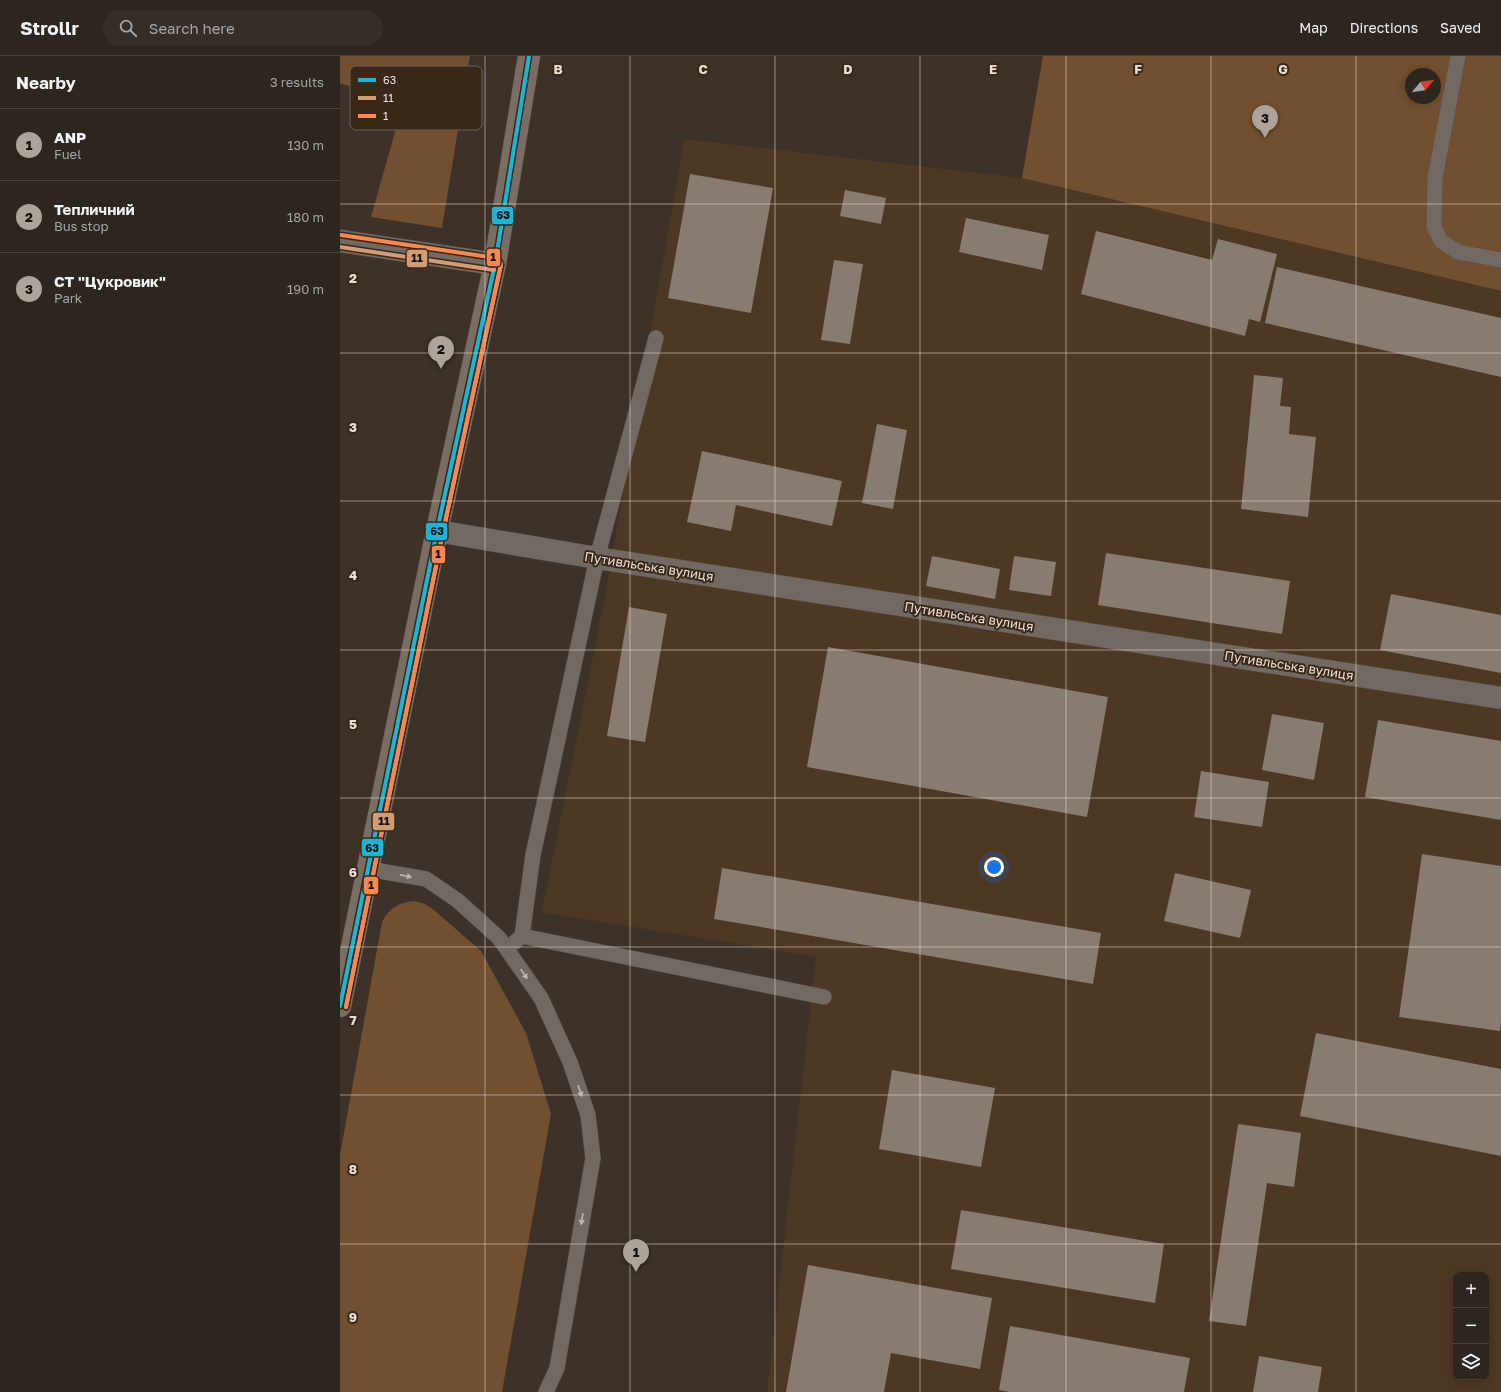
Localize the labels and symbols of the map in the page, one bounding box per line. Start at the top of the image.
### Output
text: B [553,61,563,77]
text: C [698,61,708,77]
text: D [843,61,853,77]
text: E [989,61,997,77]
text: F [1134,61,1142,77]
text: G [1278,61,1288,77]
legend [350,66,482,130]
north arrow [1405,68,1441,104]
text: 63 [383,73,396,86]
text: 11 [383,91,394,104]
pin: 3 [1252,105,1278,138]
text: 1 [383,109,388,122]
line badge: 63 [491,206,514,225]
text: 63 [496,208,510,221]
line badge: 1 [486,248,501,267]
line badge: 11 [406,249,428,268]
text: 1 [490,250,496,263]
text: 11 [411,251,423,264]
text: 2 [349,270,357,286]
pin: 2 [428,336,454,369]
text: 3 [349,419,357,435]
line badge: 63 [425,522,448,541]
text: 63 [430,524,444,537]
line badge: 1 [431,545,446,564]
text: 1 [435,547,441,560]
street label: Путивльська вулиця [583,548,715,584]
text: 4 [349,567,357,583]
street label: Путивльська вулиця [903,598,1035,634]
street label: Путивльська вулиця [1223,647,1355,683]
text: 5 [349,716,357,732]
line badge: 11 [372,812,395,831]
text: 11 [378,814,390,827]
line badge: 63 [361,838,384,857]
text: 63 [365,841,379,854]
your location [984,857,1004,877]
text: 6 [349,864,357,880]
one-way arrow [400,873,413,879]
line badge: 1 [363,876,379,895]
text: 1 [368,878,374,891]
one-way arrow [520,969,528,980]
text: 7 [349,1012,357,1028]
one-way arrow [577,1086,583,1098]
text: 8 [349,1161,357,1177]
one-way arrow [579,1213,585,1225]
pin: 1 [623,1239,649,1272]
text: 9 [349,1309,357,1325]

